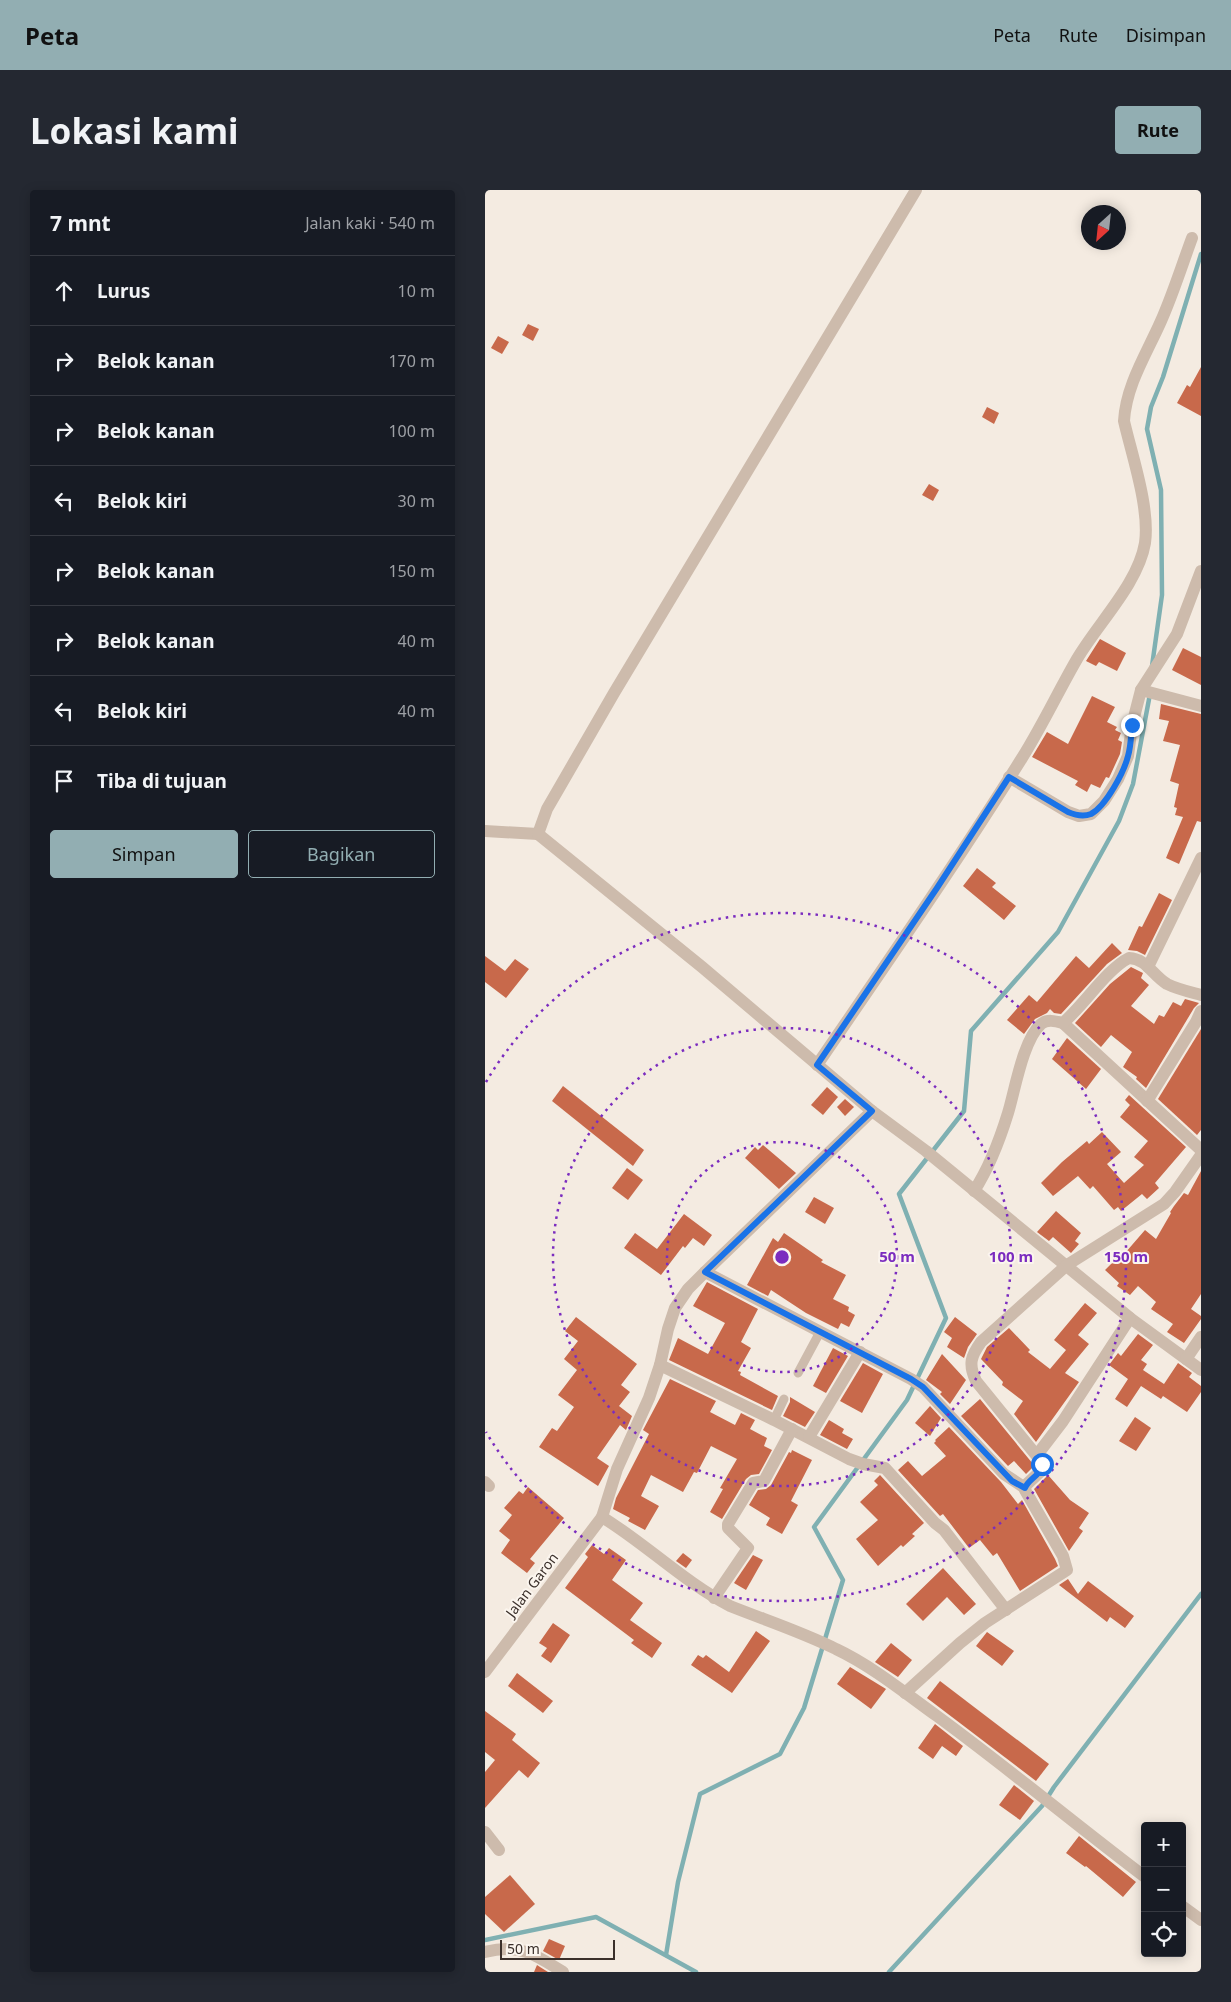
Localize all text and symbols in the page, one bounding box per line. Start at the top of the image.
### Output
text: Peta [25,19,79,52]
text: Peta [993,23,1031,47]
text: Rute [1059,23,1098,47]
text: Disimpan [1126,23,1206,47]
button: Rute [1115,106,1201,154]
text: Lokasi kami [30,107,239,154]
north arrow [1081,205,1126,250]
text: 7 mnt [50,209,111,237]
text: Jalan kaki · 540 m [305,212,435,234]
icon: ahead [50,277,78,305]
text: Lurus [97,278,150,304]
text: 10 m [398,280,435,302]
icon: right [50,347,78,375]
text: Belok kanan [97,348,214,374]
text: 170 m [388,350,435,372]
icon: right [50,417,78,445]
text: Belok kanan [97,418,214,444]
text: 100 m [388,420,435,442]
icon: left [50,487,78,515]
text: Belok kiri [97,488,187,514]
text: 30 m [398,490,435,512]
icon: right [50,557,78,585]
text: Belok kanan [97,558,214,584]
text: 150 m [388,560,435,582]
icon: right [50,627,78,655]
text: Belok kanan [97,628,214,654]
text: 40 m [398,630,435,652]
icon: left [50,697,78,725]
text: Belok kiri [97,698,187,724]
text: 40 m [398,700,435,722]
route end [1121,714,1144,737]
icon: arrive [50,767,78,795]
text: Tiba di tujuan [97,768,227,794]
button: Simpan [50,830,238,878]
button: Bagikan [248,830,435,878]
text: 50 m [879,1246,915,1266]
text: 100 m [989,1246,1033,1266]
text: 150 m [1104,1246,1148,1266]
centre of rings [773,1248,791,1266]
route start [1031,1453,1054,1476]
street label: Jalan Garon [500,1549,562,1622]
map controls [1141,1822,1186,1957]
button: + [1141,1822,1186,1867]
button: − [1141,1867,1186,1912]
button: locate [1141,1912,1186,1957]
scale bar [500,1937,615,1960]
text: 50 m [507,1939,540,1958]

